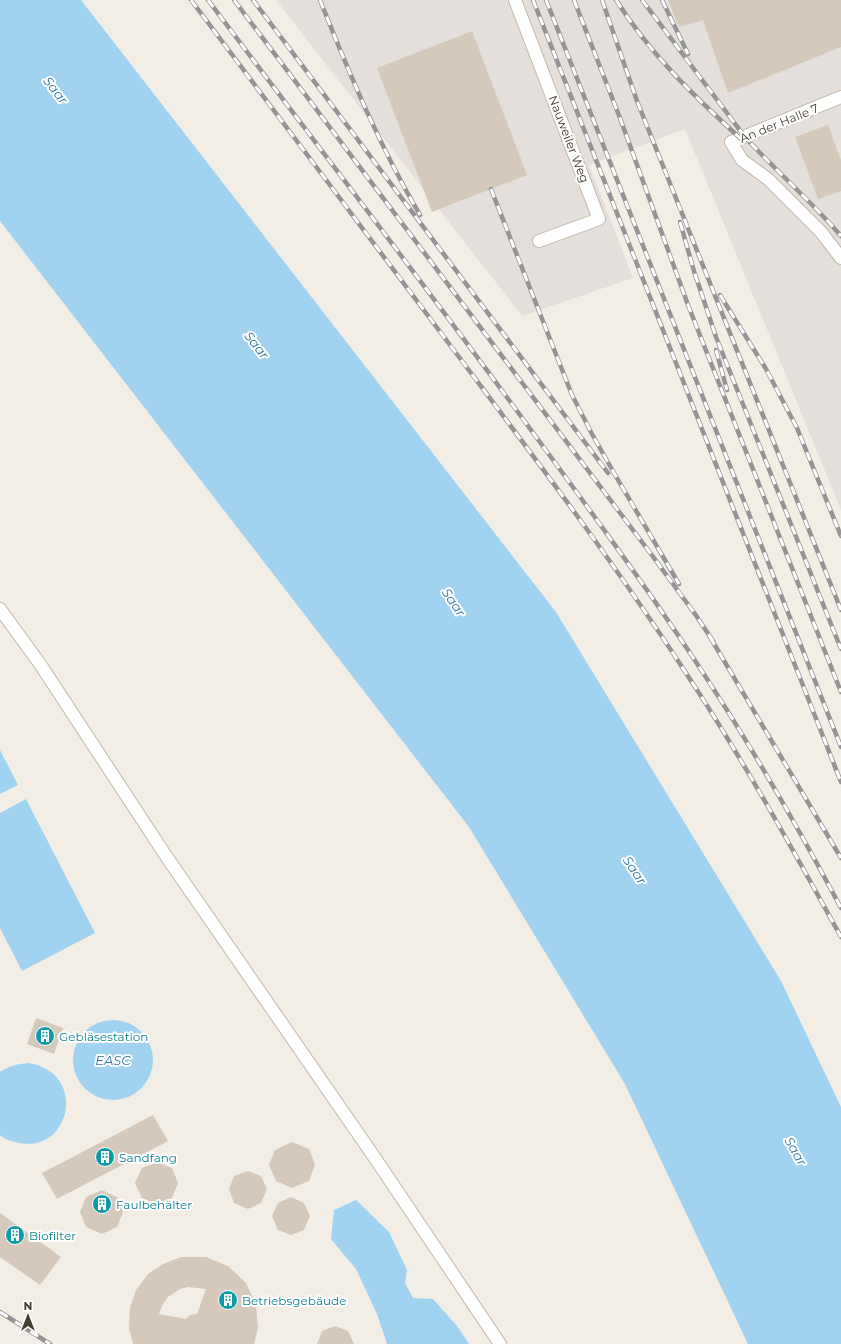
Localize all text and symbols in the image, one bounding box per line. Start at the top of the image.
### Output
water label: Saar [40,73,72,108]
street label: Nauweiler Weg [545,93,593,185]
street label: An der Halle 7 [737,100,821,146]
water label: Saar [241,328,273,363]
water label: Saar [439,585,470,620]
water label: Saar [620,853,651,888]
building icon: Gebläsestation [34,1025,56,1047]
place label: Gebläsestation [59,1029,148,1044]
water label: EASC [95,1052,131,1068]
water label: Saar [781,1134,811,1169]
building icon: Sandfang [94,1146,116,1168]
place label: Sandfang [119,1150,177,1165]
building icon: Faulbehälter [91,1193,113,1215]
place label: Faulbehälter [116,1197,192,1212]
building icon: Biofilter [4,1224,26,1246]
place label: Biofilter [29,1228,76,1243]
building icon: Betriebsgebäude [217,1289,239,1311]
place label: Betriebsgebäude [242,1293,346,1308]
north arrow [8,1296,48,1336]
text: N [24,1299,32,1313]

